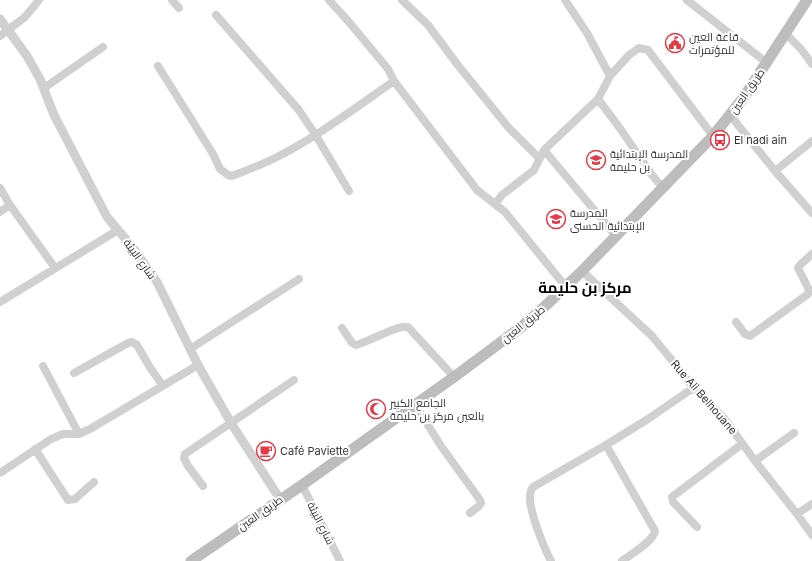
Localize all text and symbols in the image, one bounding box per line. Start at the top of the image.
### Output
place label: قاعة العين للمؤتمرات [689,30,739,57]
public building icon: قاعة العين للمؤتمرات [664,32,686,54]
street label: طريق العين [726,66,768,116]
bus stop icon: El nadi ain [709,129,731,151]
place label: El nadi ain [734,133,787,147]
place label: المدرسة الإبتدائية بن حليمة [610,147,688,174]
school or university icon: المدرسة الإبتدائية بن حليمة [585,149,607,171]
place label: المدرسة الإبتدائية الحسنى [570,206,645,233]
school or university icon: المدرسة الإبتدائية الحسنى [545,208,567,230]
street label: شارع البيئة [120,236,159,282]
district label: مركز بن حليمة [538,278,632,297]
street label: طريق العين [498,302,548,346]
street label: Rue Ali Belhouane [668,357,740,437]
place label: الجامع الكبير بالعين مركز بن حليمة [389,396,484,423]
mosque icon: الجامع الكبير بالعين مركز بن حليمة [365,398,387,420]
cafe icon: Café Paviette [255,440,277,462]
place label: Café Paviette [280,444,349,458]
street label: طريق العين [235,492,285,534]
street label: شارع البيئة [303,499,338,547]

